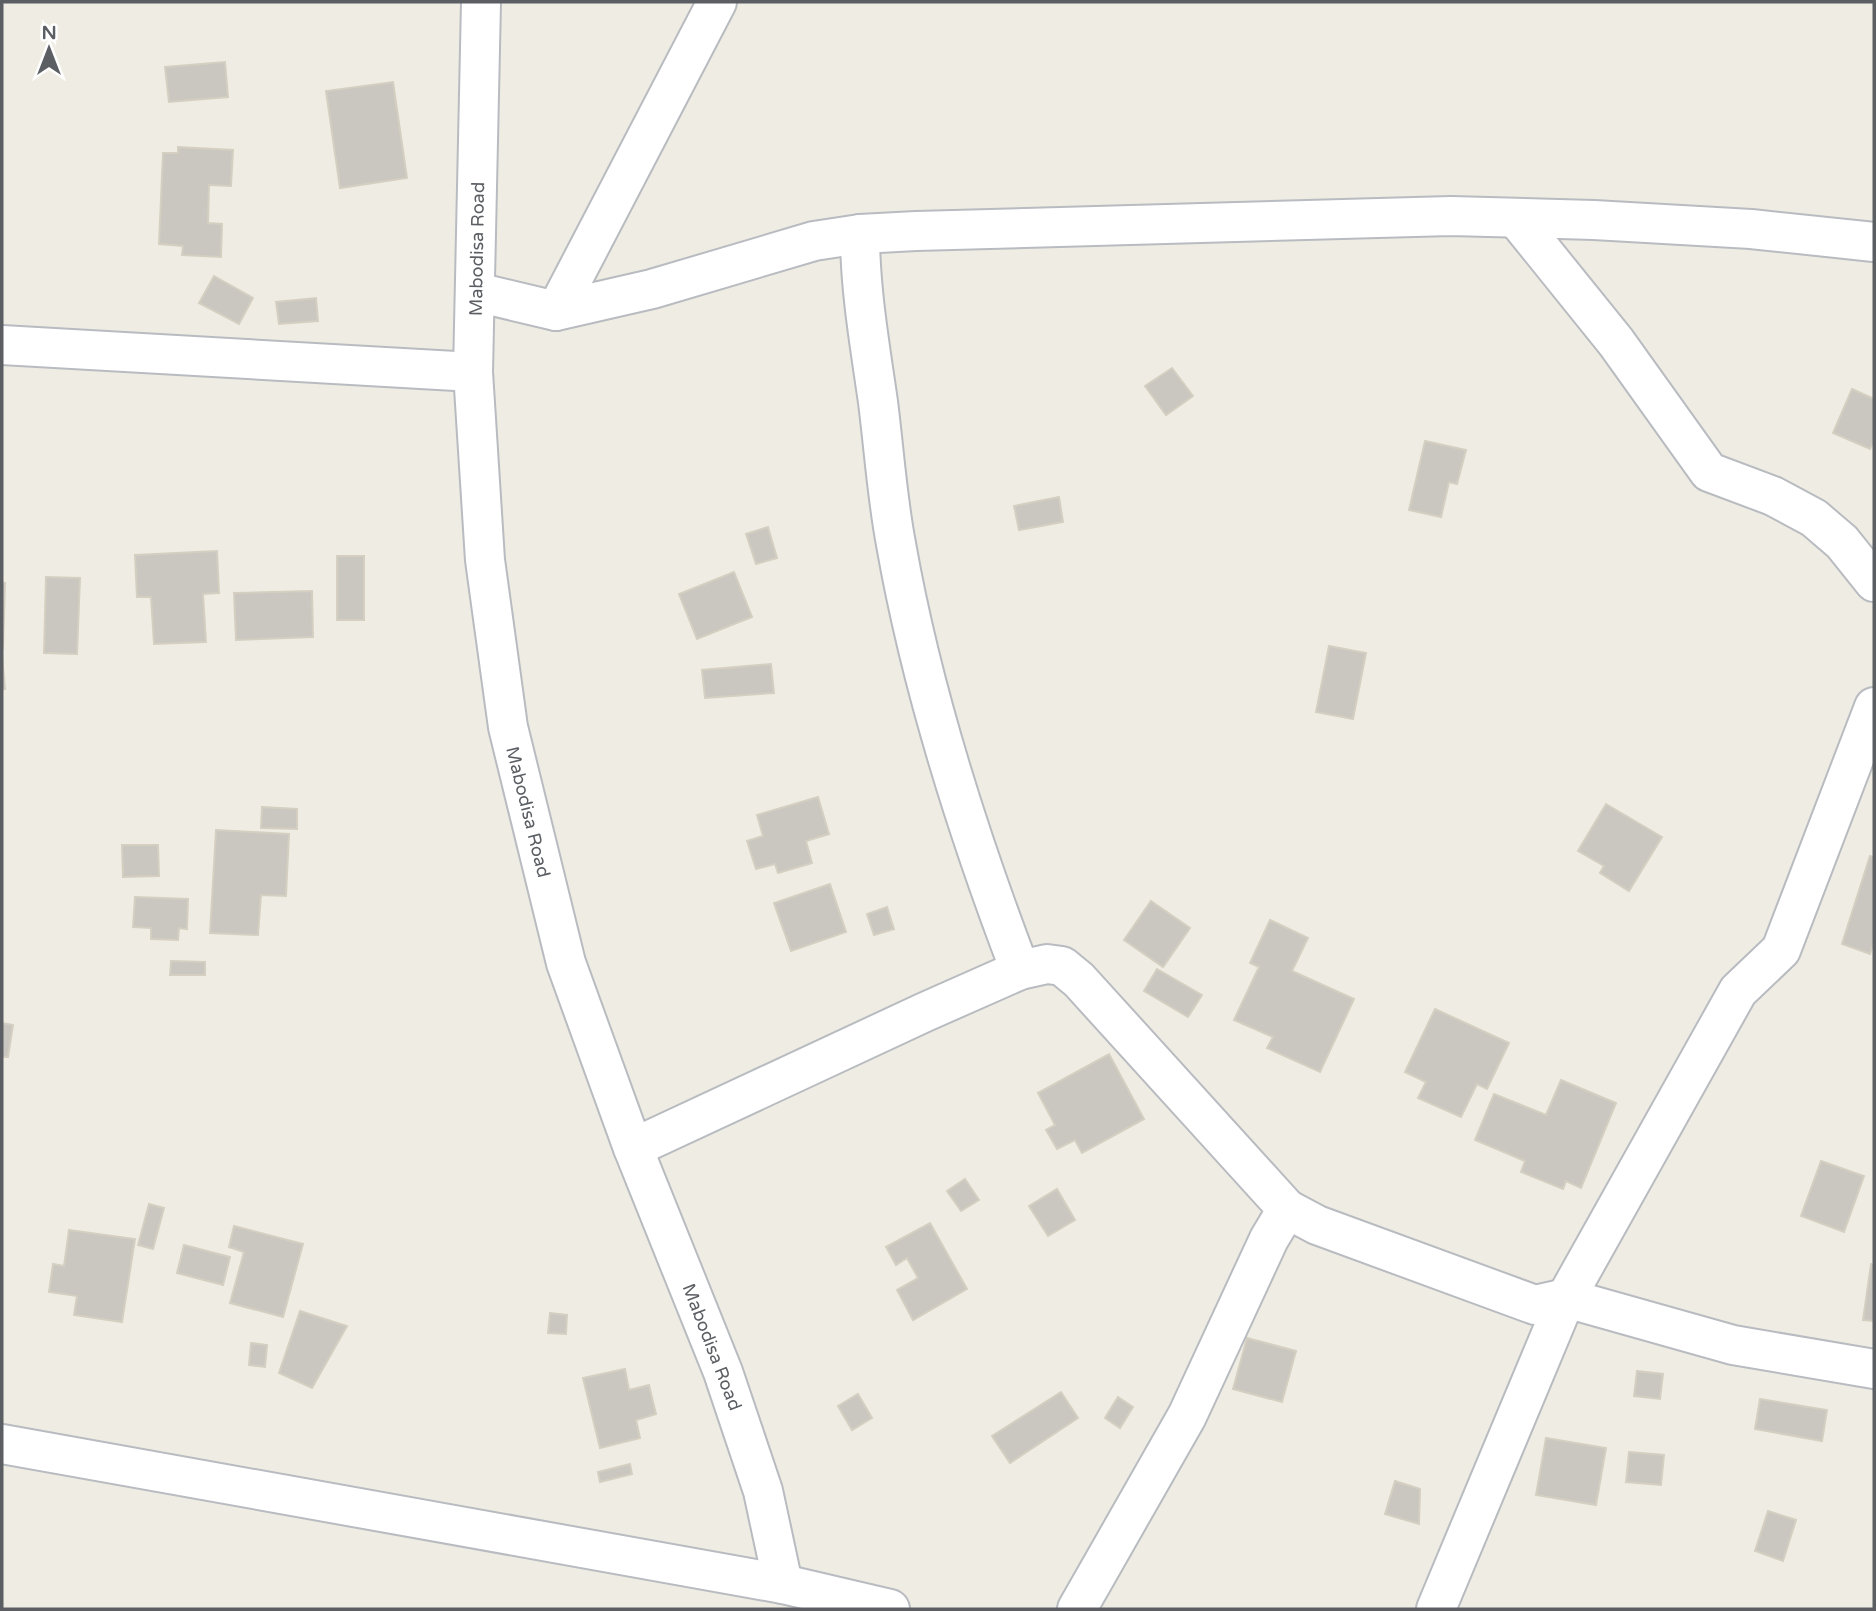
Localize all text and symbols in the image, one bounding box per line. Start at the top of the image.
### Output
north arrow [14,14,84,84]
text: N [41,22,57,44]
street label: Mabodisa Road [465,182,489,316]
street label: Mabodisa Road [501,744,555,880]
street label: Mabodisa Road [678,1280,746,1414]

